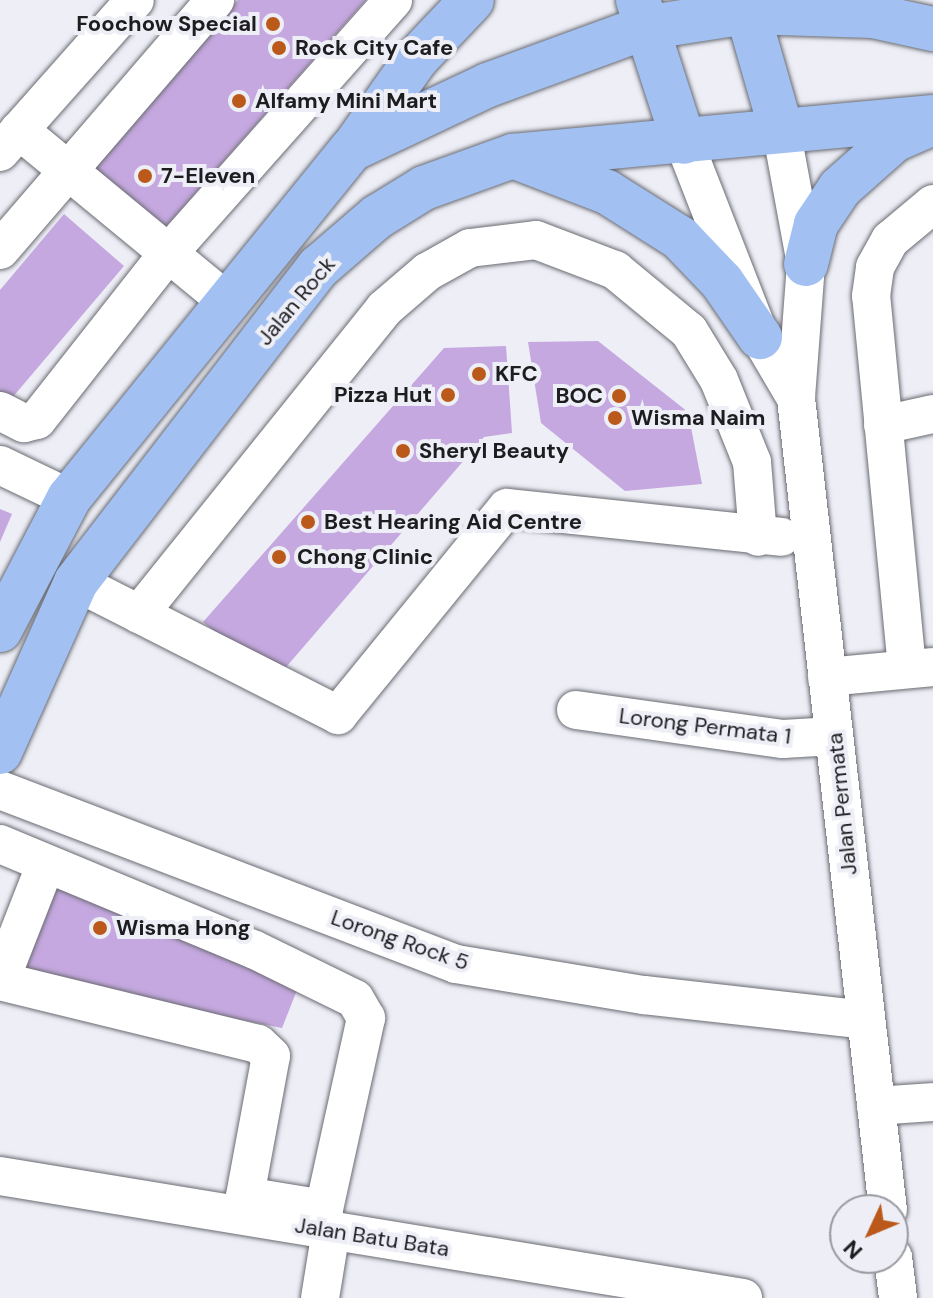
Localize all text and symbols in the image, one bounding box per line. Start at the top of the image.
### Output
place label: Foochow Special [76,11,257,37]
marker: Foochow Special [264,15,282,33]
place label: Rock City Cafe [295,35,453,61]
marker: Rock City Cafe [270,39,288,57]
place label: Alfamy Mini Mart [255,88,437,114]
marker: Alfamy Mini Mart [230,92,248,110]
place label: 7-Eleven [161,163,255,189]
marker: 7-Eleven [136,167,154,185]
street label: Jalan Rock [251,251,341,351]
place label: KFC [495,361,538,387]
marker: KFC [470,365,488,383]
place label: Pizza Hut [334,382,432,408]
place label: BOC [555,383,603,409]
marker: Pizza Hut [439,386,457,404]
marker: BOC [610,387,628,405]
place label: Wisma Naim [631,405,766,431]
marker: Wisma Naim [606,409,624,427]
place label: Sheryl Beauty [419,438,569,464]
marker: Sheryl Beauty [394,442,412,460]
place label: Best Hearing Aid Centre [324,509,582,535]
marker: Best Hearing Aid Centre [299,513,317,531]
place label: Chong Clinic [297,544,433,570]
marker: Chong Clinic [268,546,290,568]
street label: Lorong Permata 1 [618,702,792,750]
street label: Jalan Permata [821,732,863,876]
street label: Lorong Rock 5 [328,904,472,976]
place label: Wisma Hong [116,915,251,941]
marker: Wisma Hong [91,919,109,937]
north arrow [829,1194,909,1274]
street label: Jalan Batu Bata [293,1212,451,1262]
text: N [837,1234,869,1265]

